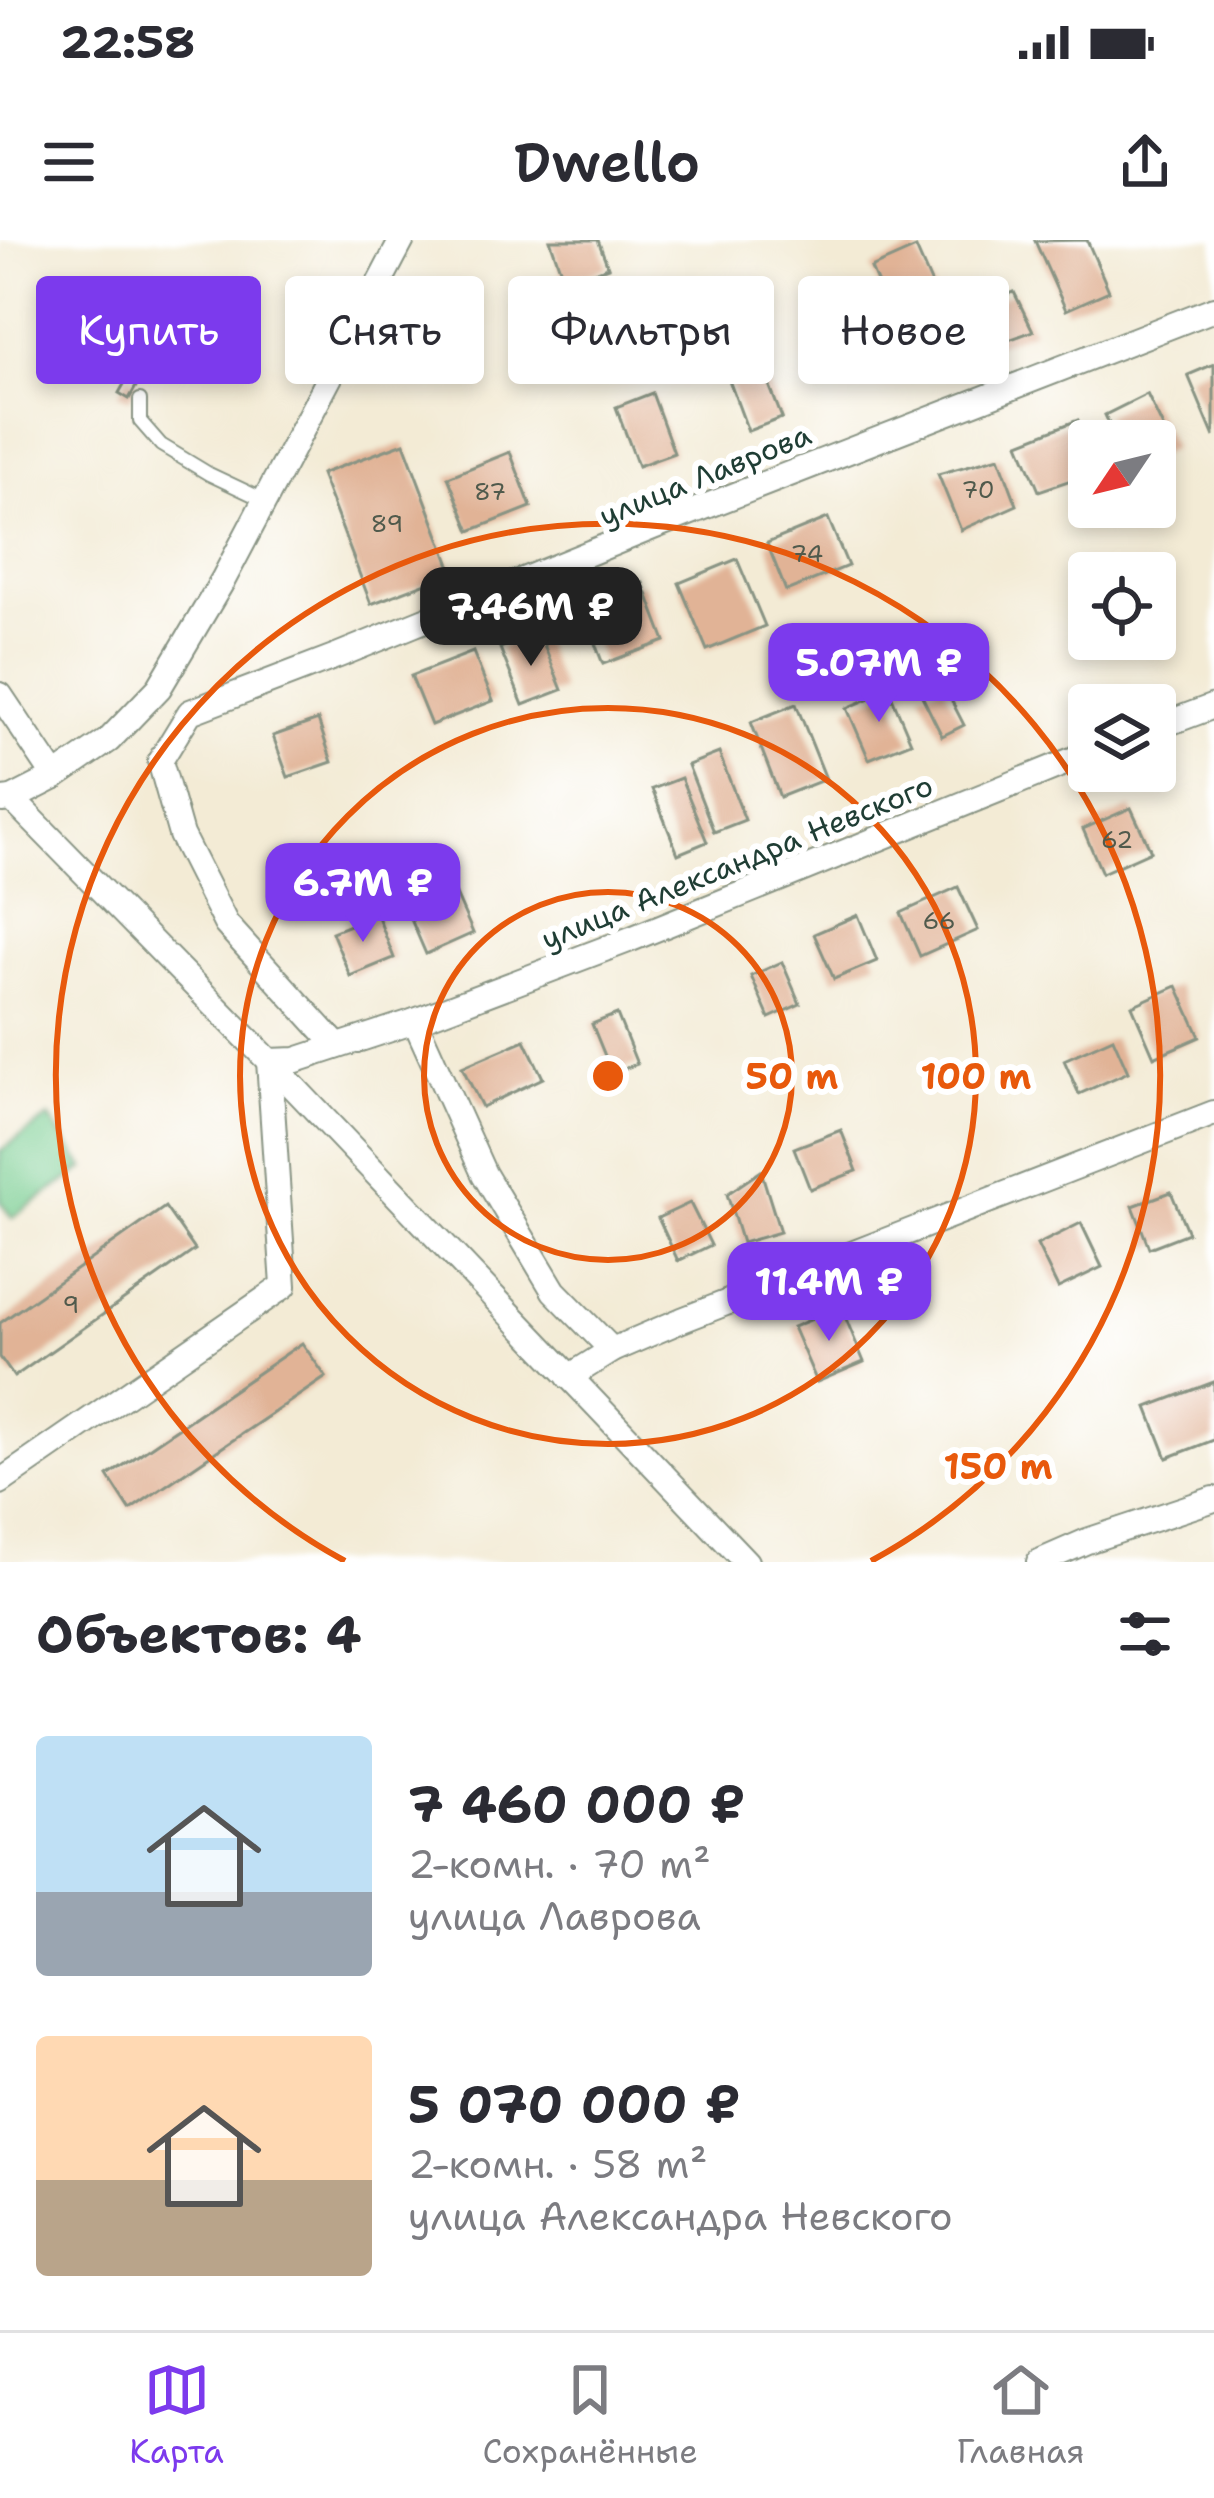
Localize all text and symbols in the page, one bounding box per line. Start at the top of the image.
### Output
text: 22:58 [60,12,196,72]
text: Dwello [514,126,700,198]
icon: menu [36,129,102,195]
icon: share [1112,129,1178,195]
chip: Купить [36,276,261,384]
chip: Снять [285,276,484,384]
chip: Фильтры [508,276,774,384]
chip: Новое [798,276,1009,384]
street label: улица Лаврова [593,414,817,536]
north arrow [1068,420,1176,528]
map controls [1068,420,1176,792]
house number: 70 [961,474,995,506]
house number: 87 [474,476,506,508]
house number: 89 [371,508,403,540]
house number: 74 [791,538,823,570]
button: locate [1068,552,1176,660]
pin: 7.46M ₽ [420,567,642,669]
text: 7.46M ₽ [447,580,615,632]
pin: 5.07M ₽ [768,623,990,725]
text: 5.07M ₽ [795,636,963,688]
button: layers [1068,684,1176,792]
street label: улица Александра Невского [535,765,939,959]
house number: 62 [1101,824,1133,856]
pin: 6.7M ₽ [265,843,461,945]
text: 6.7M ₽ [292,856,434,908]
house number: 66 [923,905,955,937]
text: 50 m [746,1052,839,1101]
text: 100 m [921,1052,1032,1101]
centre of rings [587,1055,629,1097]
pin: 11.4M ₽ [718,1242,940,1344]
text: 11.4M ₽ [754,1255,904,1307]
house number: 9 [63,1289,79,1321]
text: 150 m [943,1442,1053,1491]
text: Объектов: 4 [36,1600,362,1668]
icon: filters [1112,1601,1178,1667]
text: 7 460 000 ₽ [408,1770,745,1838]
icon: home [132,1784,276,1928]
text: 2-комн. · 70 m² [408,1838,711,1890]
text: улица Лаврова [408,1890,701,1942]
text: 5 070 000 ₽ [408,2070,741,2138]
icon: home [132,2084,276,2228]
text: 2-комн. · 58 m² [408,2138,707,2190]
text: улица Александра Невского [408,2190,953,2242]
tab: Карта [129,2357,224,2474]
tab: Сохранённые [482,2357,698,2474]
tab: Главная [957,2357,1085,2474]

